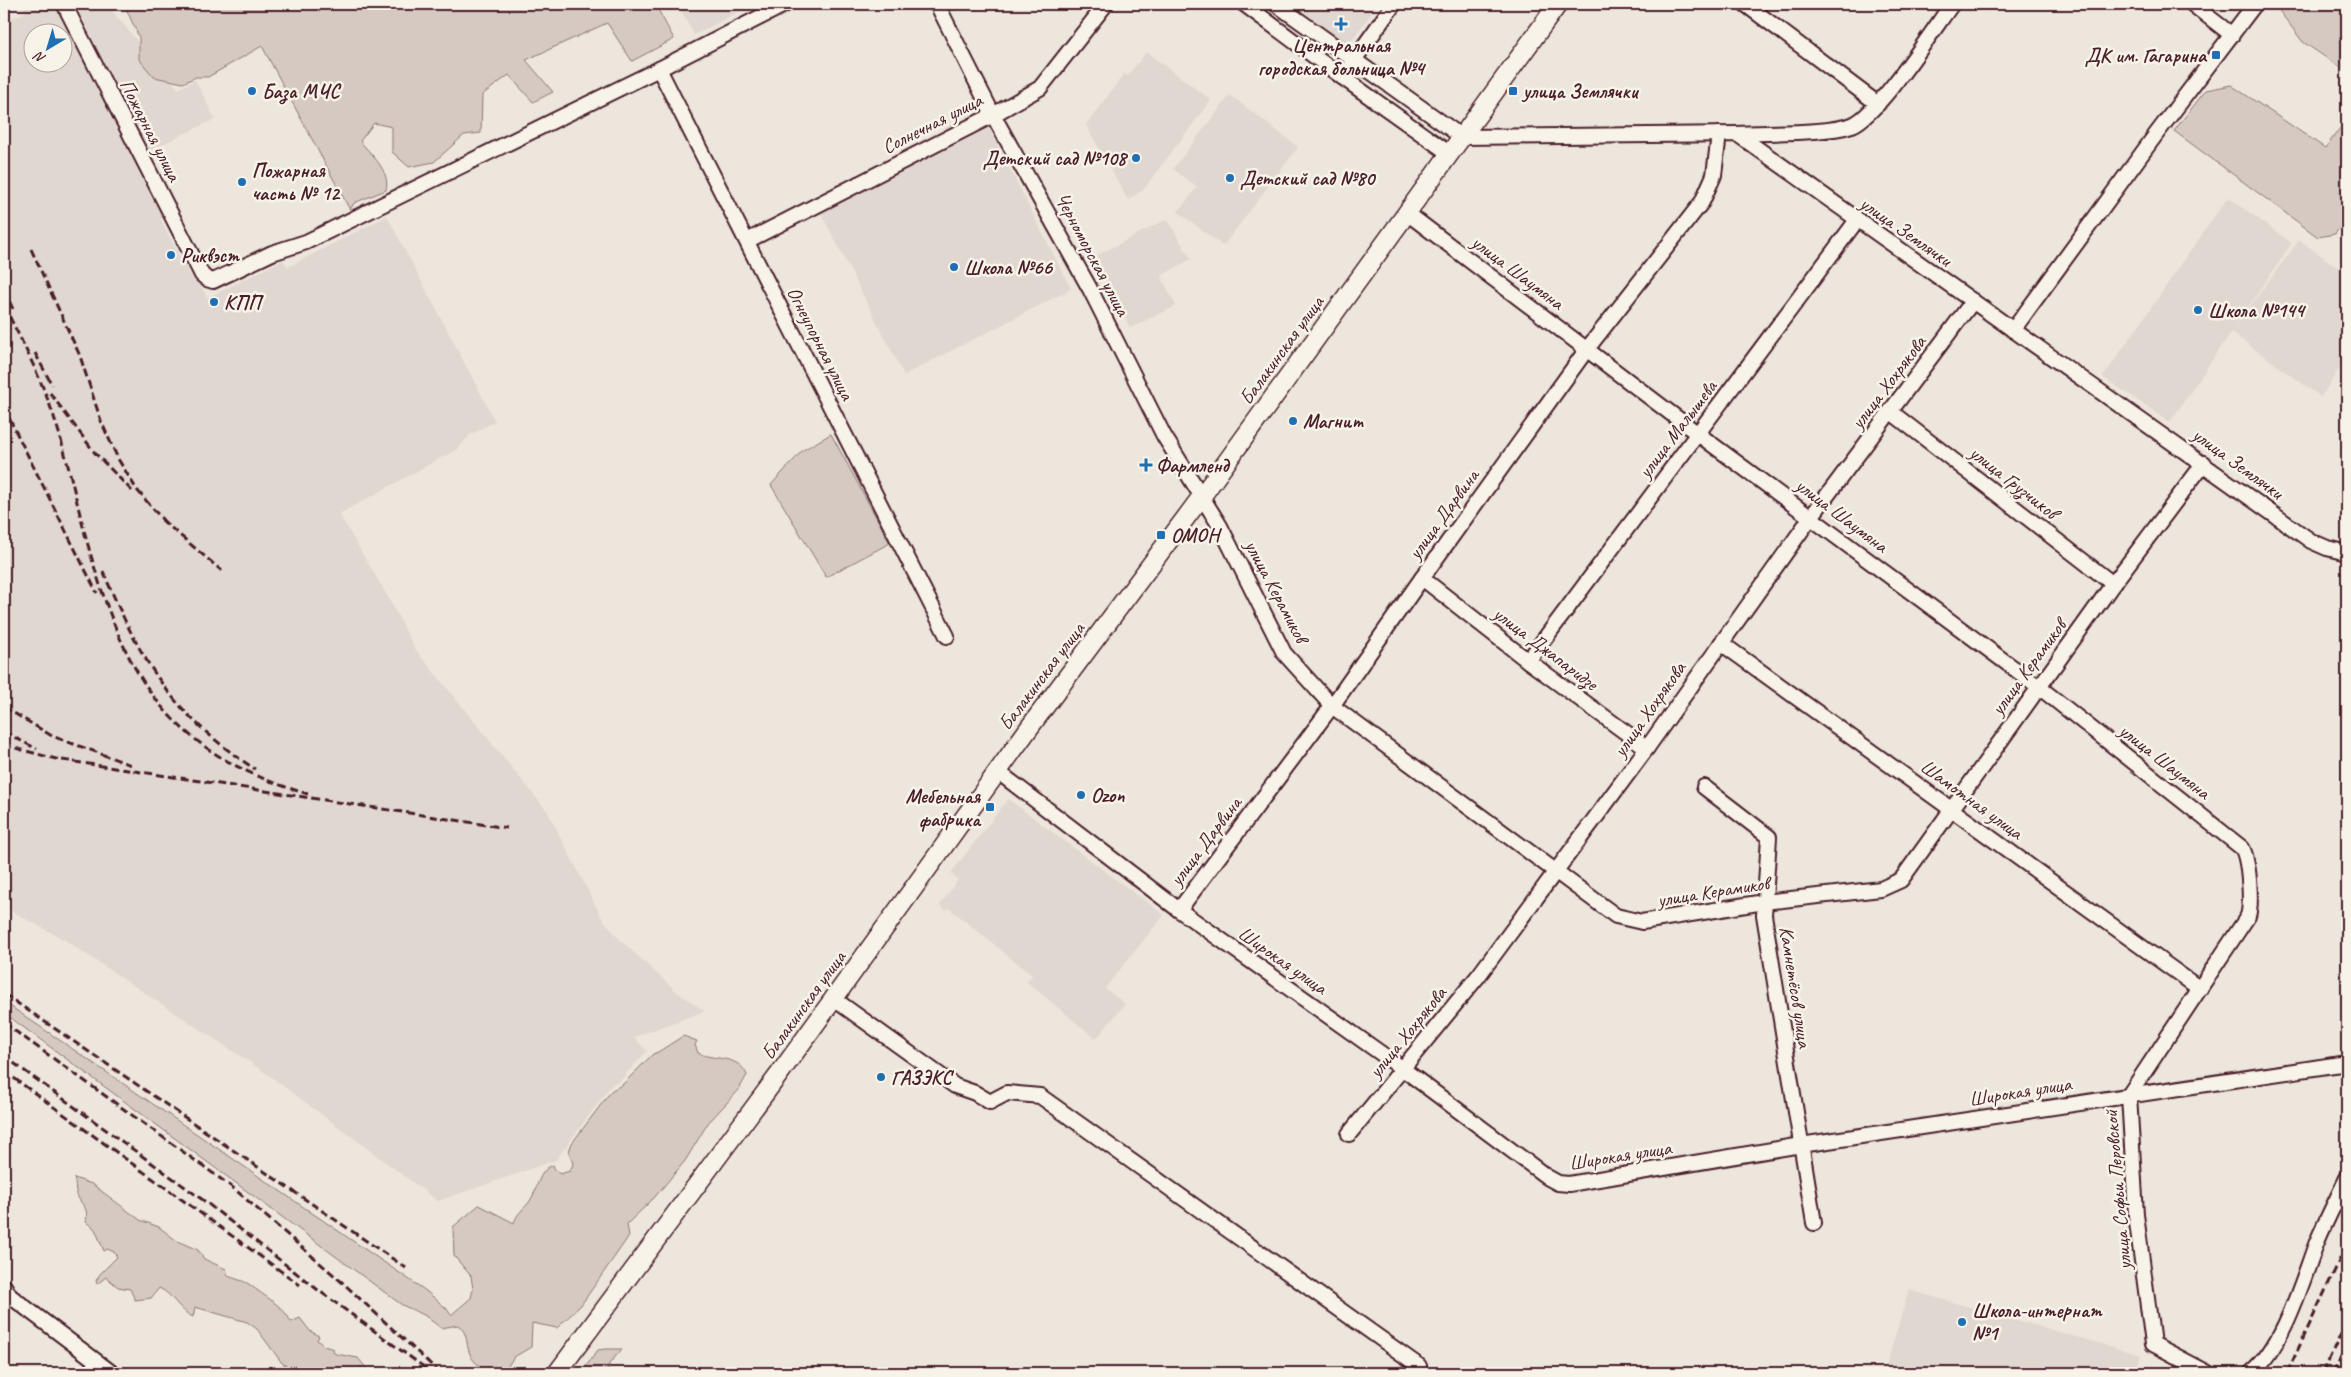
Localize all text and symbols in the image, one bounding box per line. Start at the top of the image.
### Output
marker: Центральная городская больница №4 [1334,17,1348,31]
north arrow [22,22,72,72]
place label: Центральная городская больница №4 [1258,33,1427,81]
place label: ДК им. Гагарина [2085,43,2208,68]
text: N [30,47,49,67]
marker: ДК им. Гагарина [2210,49,2222,61]
street label: Пожарная улица [114,75,188,187]
place label: База МЧС [262,79,341,105]
place label: улица Землячки [1521,79,1640,104]
marker: База МЧС [246,85,258,97]
marker: улица Землячки [1507,85,1519,97]
street label: Солнечная улица [878,87,988,159]
place label: Детский сад №108 [983,146,1129,171]
marker: Детский сад №108 [1130,152,1142,164]
place label: Пожарная часть № 12 [252,158,341,206]
place label: Детский сад №80 [1240,166,1376,191]
marker: Детский сад №80 [1224,172,1236,184]
marker: Пожарная часть № 12 [236,176,248,188]
street label: Черноморская улица [1050,188,1136,322]
street label: улица Землячки [1854,190,1958,273]
street label: улица Шаумяна [1466,229,1570,316]
place label: Риквэст [181,243,240,268]
marker: Риквэст [165,249,177,261]
place label: Школа №66 [964,255,1053,280]
marker: Школа №66 [948,261,960,273]
street label: Огнеупорная улица [781,282,861,406]
street label: Балакинская улица [1234,289,1330,410]
place label: КПП [224,290,264,315]
marker: КПП [208,296,220,308]
place label: Школа №144 [2208,298,2307,323]
marker: Школа №144 [2192,304,2204,316]
street label: улица Хохрякова [1845,330,1932,435]
street label: улица Малышева [1632,374,1723,484]
place label: Магнит [1303,409,1364,434]
marker: Магнит [1287,415,1299,427]
street label: улица Землячки [2187,422,2290,506]
street label: улица Грузчиков [1963,440,2067,528]
place label: Фармленд [1156,453,1231,478]
marker: Фармленд [1140,459,1152,471]
street label: улица Дарвина [1402,463,1485,565]
street label: улица Шаумяна [1790,472,1894,559]
place label: ОМОН [1171,523,1223,548]
marker: ОМОН [1155,529,1167,541]
street label: улица Керамиков [1239,535,1316,650]
street label: улица Джапаридзе [1487,600,1604,698]
street label: улица Керамиков [1985,611,2074,721]
street label: Балакинская улица [993,616,1091,735]
street label: улица Хохрякова [1607,656,1692,763]
street label: улица Шаумяна [2113,717,2216,806]
street label: Шамотная улица [1916,754,2029,846]
place label: Ozon [1091,783,1125,808]
place label: Мебельная фабрика [905,784,982,832]
marker: Ozon [1075,789,1087,801]
street label: улица Дарвина [1163,790,1248,892]
marker: Мебельная фабрика [984,801,996,813]
street label: улица Керамиков [1655,870,1774,913]
street label: Широкая улица [1233,921,1333,1001]
street label: Камнетёсов улица [1774,925,1818,1051]
street label: Балакинская улица [756,944,852,1065]
street label: улица Хохрякова [1362,981,1453,1084]
place label: ГАЗЭКС [891,1065,955,1090]
marker: ГАЗЭКС [875,1071,887,1083]
street label: Широкая улица [1967,1071,2074,1112]
street label: улица Софьи Перовской [2098,1107,2137,1272]
street label: Широкая улица [1567,1135,1674,1176]
place label: Школа-интернат №1 [1972,1298,2103,1346]
marker: Школа-интернат №1 [1956,1316,1968,1328]

